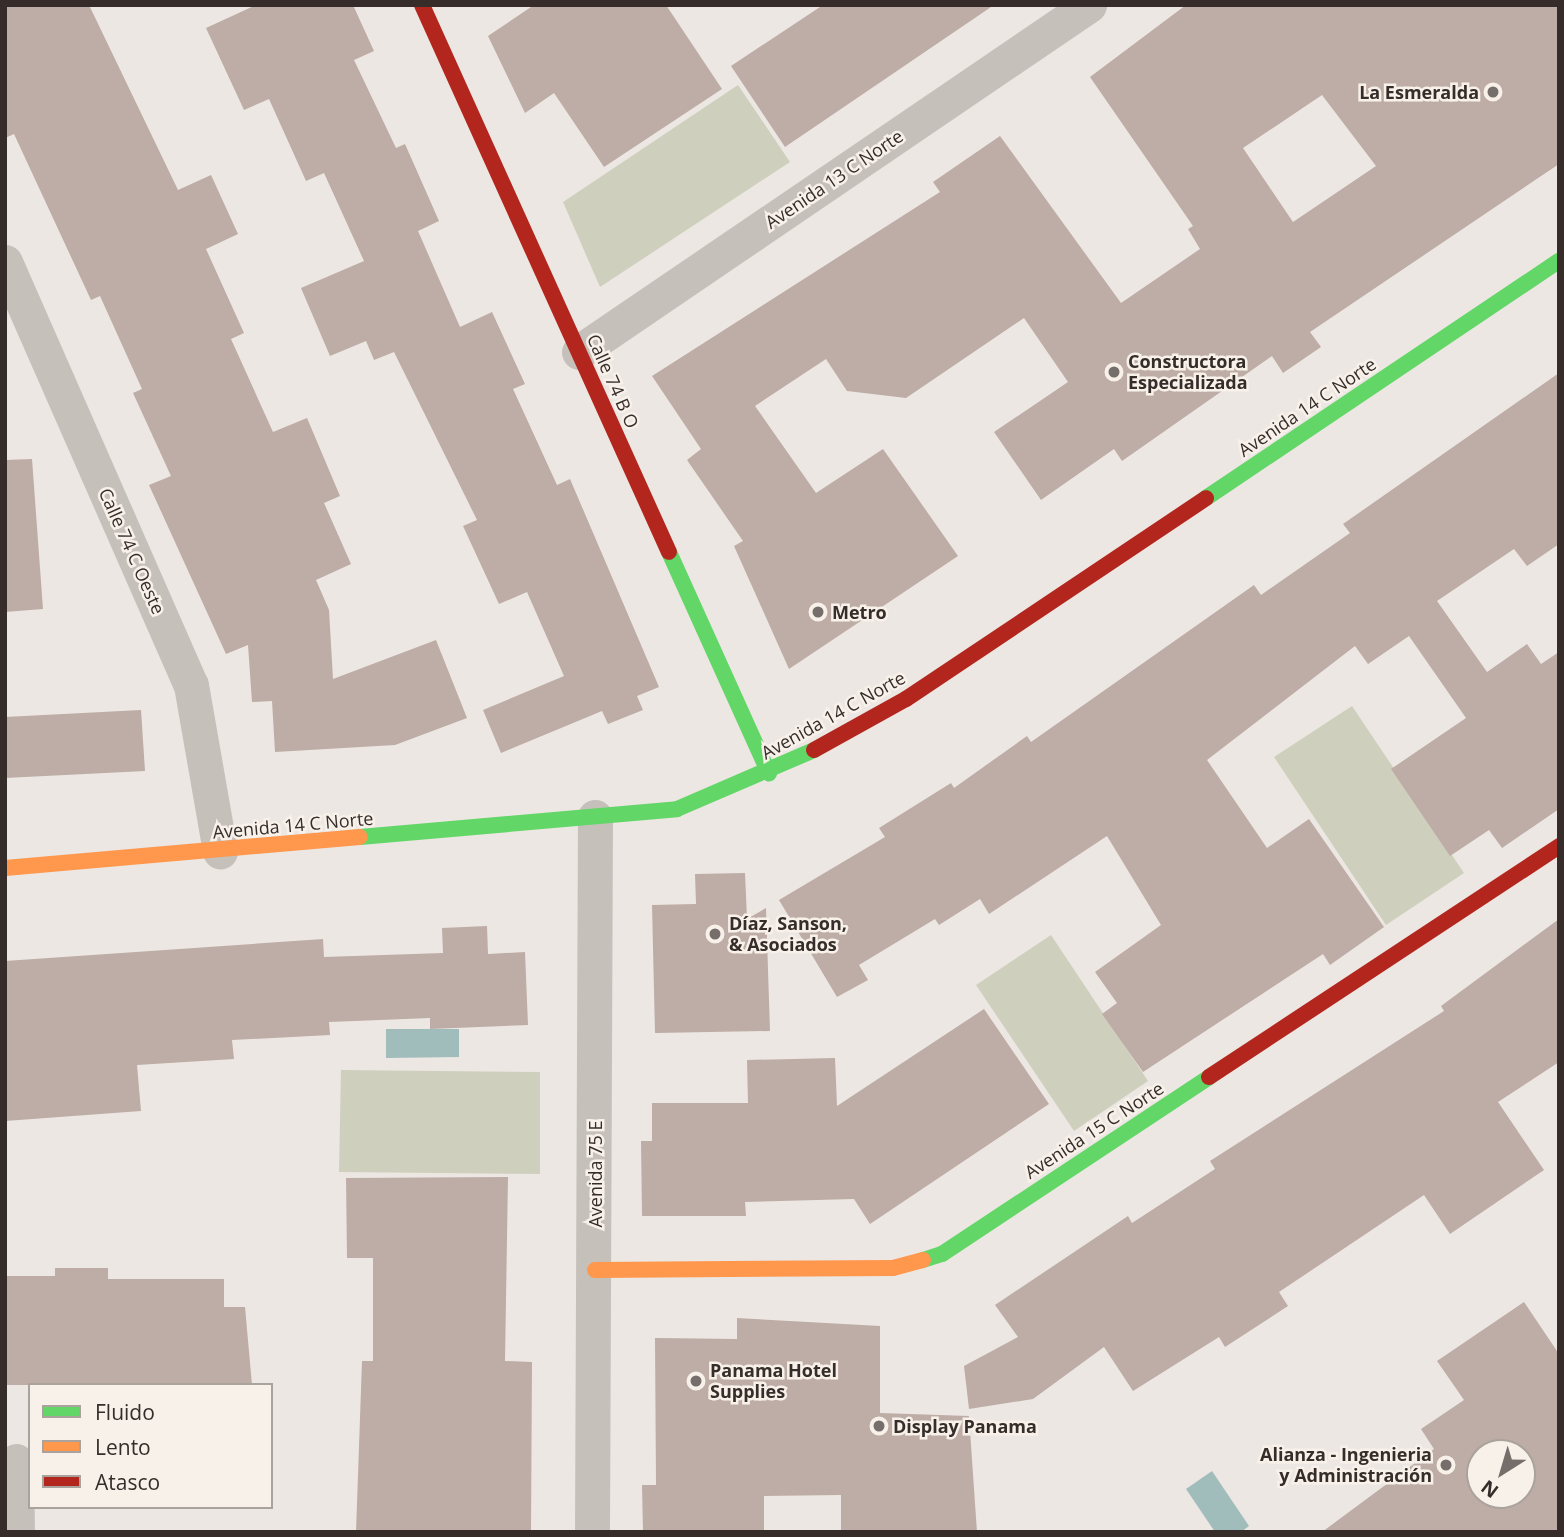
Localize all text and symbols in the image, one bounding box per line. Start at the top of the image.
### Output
place label: La Esmeralda [1359,81,1479,103]
marker: La Esmeralda [1485,84,1501,100]
street label: Avenida 13 C Norte [761,125,907,233]
street label: Calle 74 B O [583,331,643,431]
place label: Constructora Especializada [1128,351,1248,394]
street label: Avenida 14 C Norte [1234,353,1380,461]
marker: Constructora Especializada [1106,364,1122,380]
street label: Calle 74 C Oeste [95,485,169,617]
place label: Metro [832,601,887,623]
marker: Metro [810,604,826,620]
street label: Avenida 14 C Norte [757,666,909,764]
street label: Avenida 14 C Norte [212,807,374,843]
place label: Díaz, Sanson, & Asociados [729,913,847,956]
marker: Díaz, Sanson, & Asociados [707,926,723,942]
street label: Avenida 15 C Norte [1020,1077,1168,1183]
street label: Avenida 75 E [584,1120,606,1228]
place label: Panama Hotel Supplies [710,1360,837,1402]
marker: Panama Hotel Supplies [688,1373,704,1389]
legend [28,1383,273,1509]
text: Fluido [95,1398,155,1426]
place label: Display Panama [893,1415,1037,1437]
marker: Display Panama [871,1418,887,1434]
text: Lento [95,1433,151,1461]
north arrow [1466,1439,1536,1509]
place label: Alianza - Ingenieria y Administración [1260,1444,1432,1486]
marker: Alianza - Ingenieria y Administración [1438,1457,1454,1473]
text: Atasco [95,1468,160,1496]
text: N [1476,1474,1504,1504]

